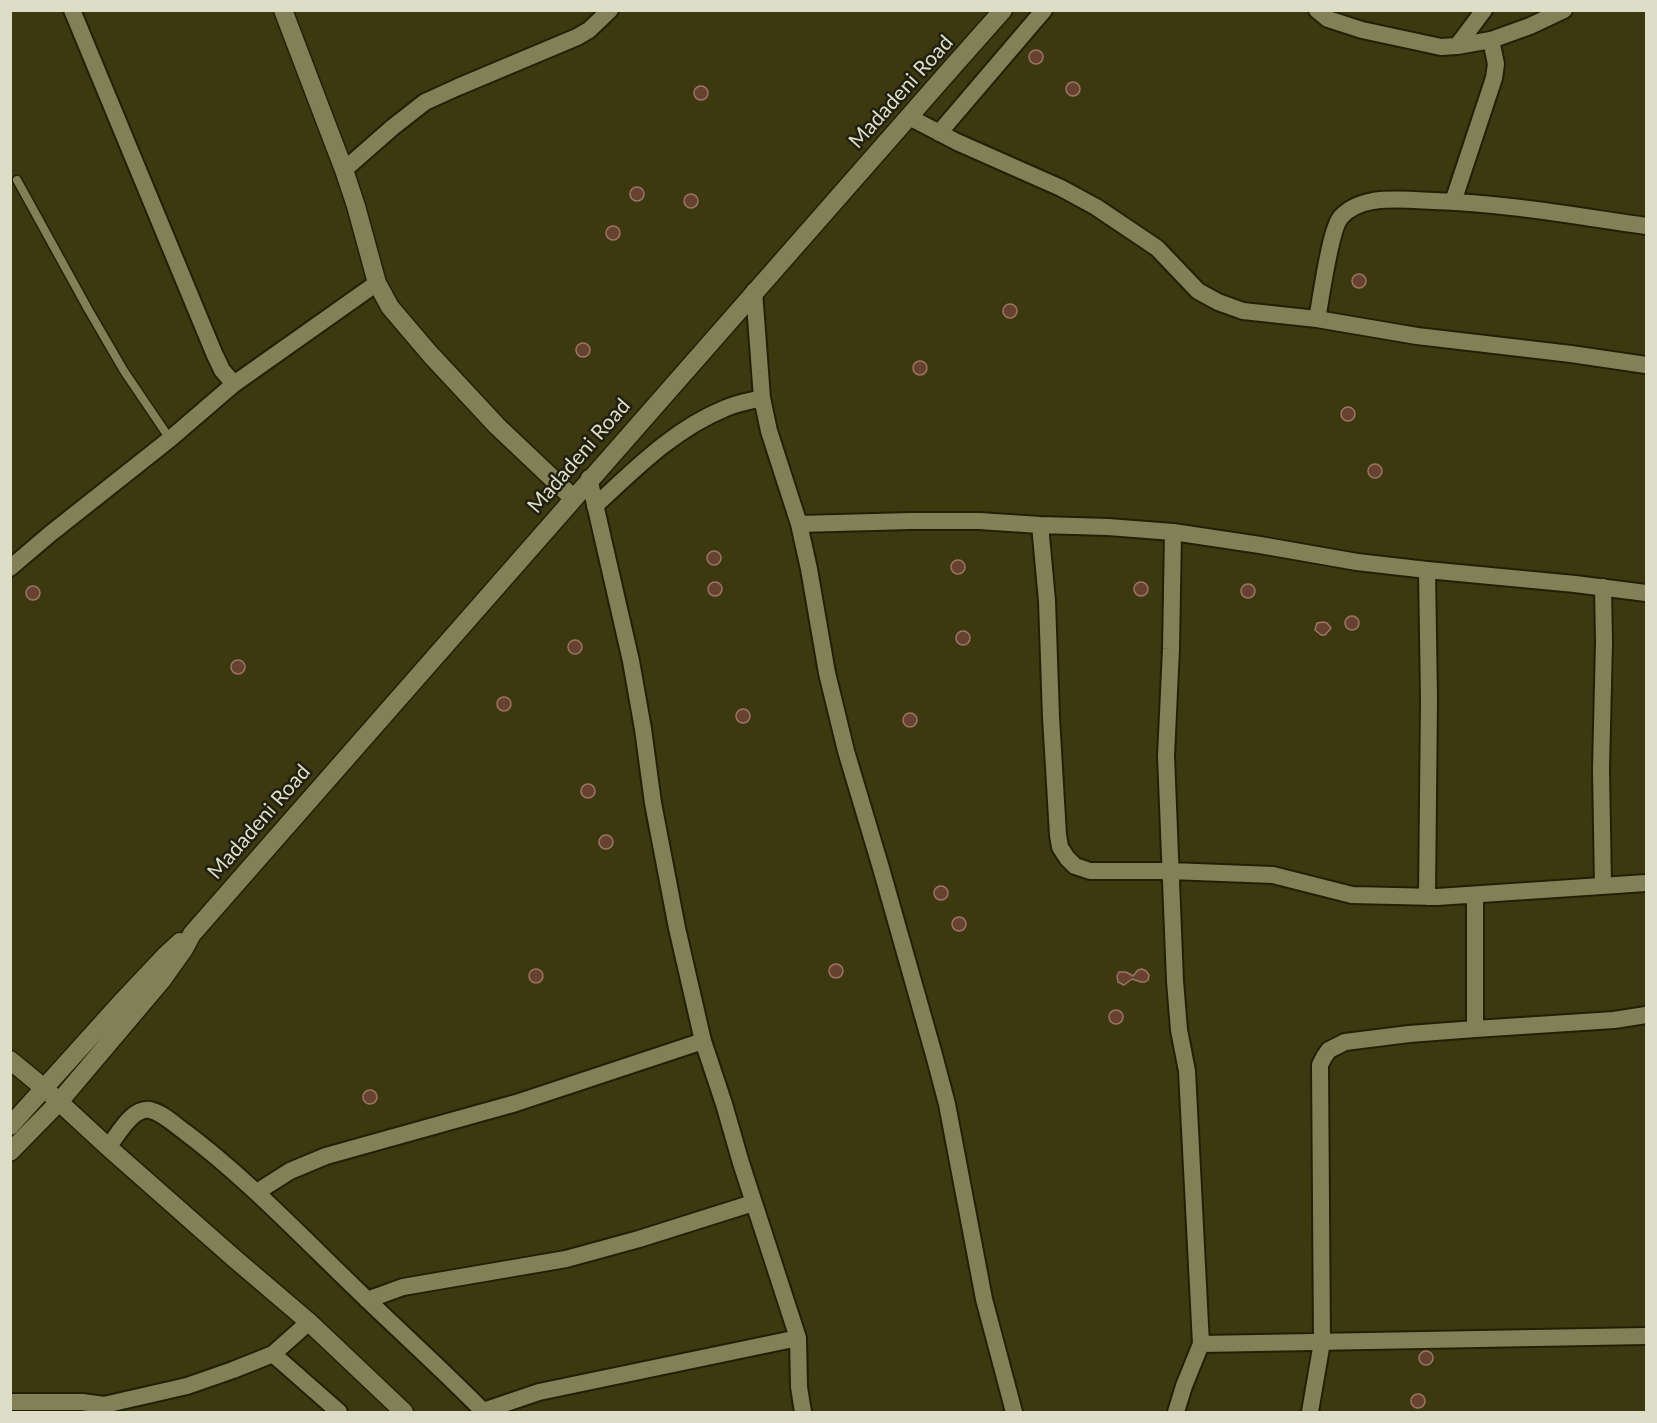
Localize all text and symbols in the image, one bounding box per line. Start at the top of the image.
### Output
street label: Madadeni Road [844,30,958,154]
street label: Madadeni Road [522,394,636,518]
street label: Madadeni Road [202,760,316,884]

